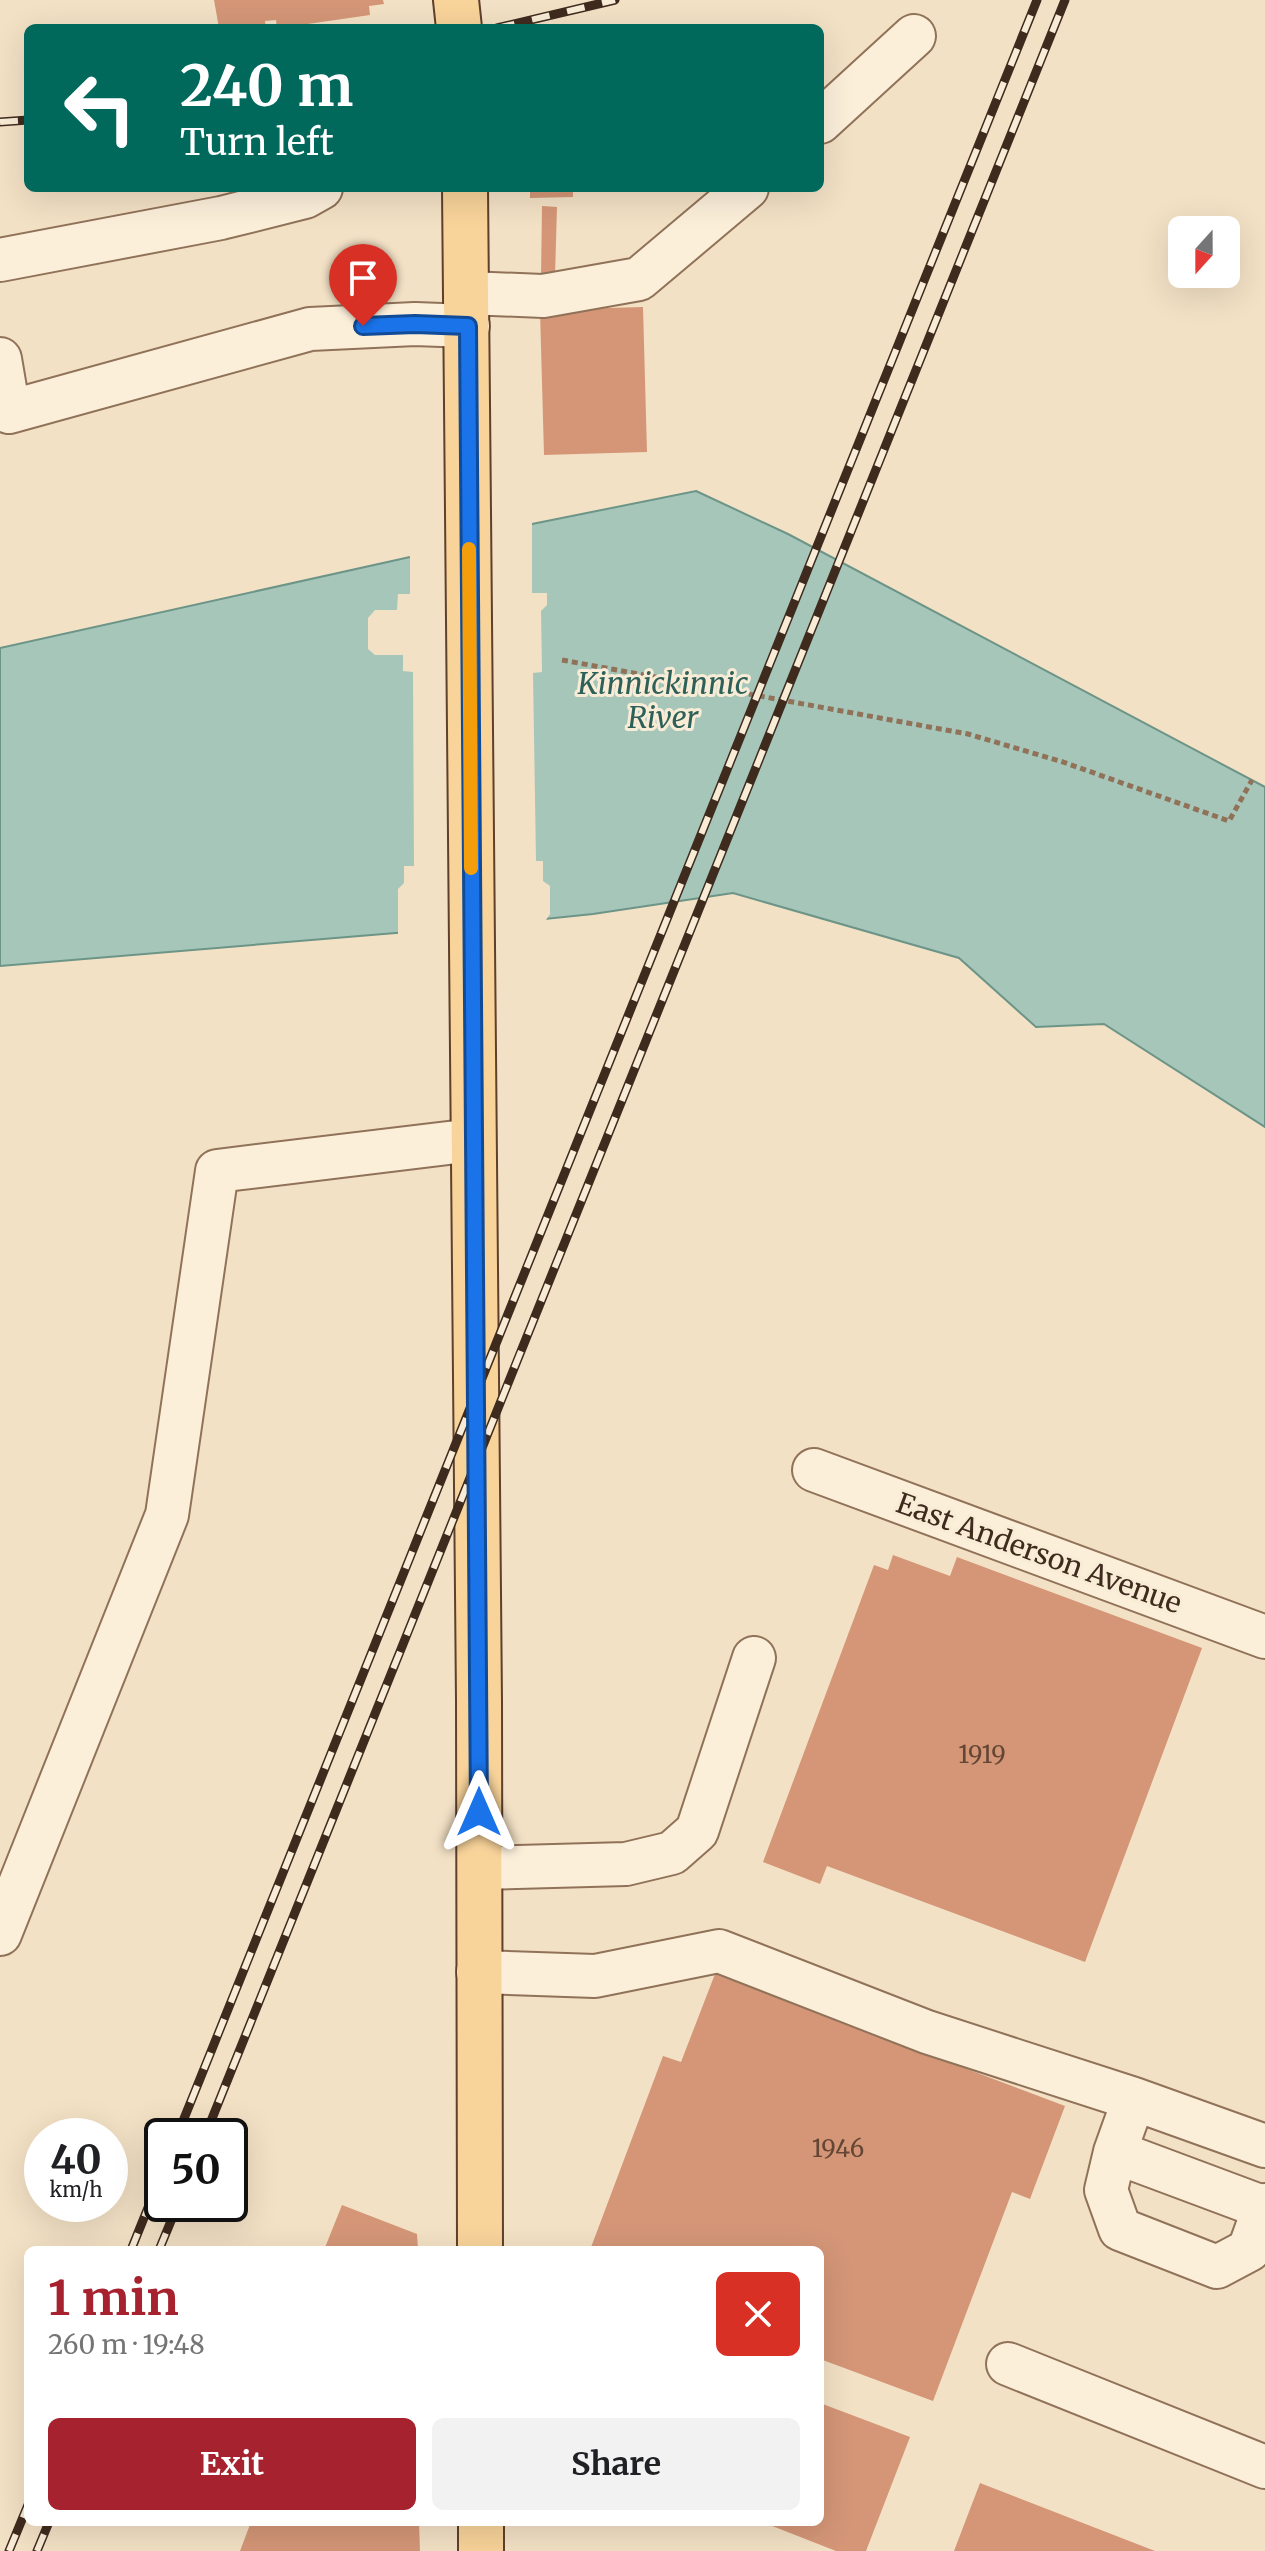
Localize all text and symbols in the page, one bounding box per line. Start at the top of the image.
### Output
text: 240 m [180,51,353,121]
icon: left [48,56,152,160]
text: Turn left [180,120,334,165]
north arrow [1168,216,1240,288]
map controls [1168,216,1240,288]
pin [329,244,397,326]
icon: arrive [341,256,385,300]
water label: Kinnickinnic River [577,664,749,736]
street label: East Anderson Avenue [891,1485,1187,1621]
house number: 1919 [958,1739,1006,1770]
position arrow [437,1770,521,1854]
speed limit sign: 50 [144,2118,248,2222]
house number: 1946 [812,2133,864,2164]
text: 40 [50,2135,102,2185]
text: km/h [50,2177,102,2202]
text: 1 min [48,2268,179,2328]
button: close [716,2272,800,2356]
text: 260 m · 19:48 [48,2328,205,2361]
button: Exit [48,2418,416,2510]
button: Share [432,2418,800,2510]

